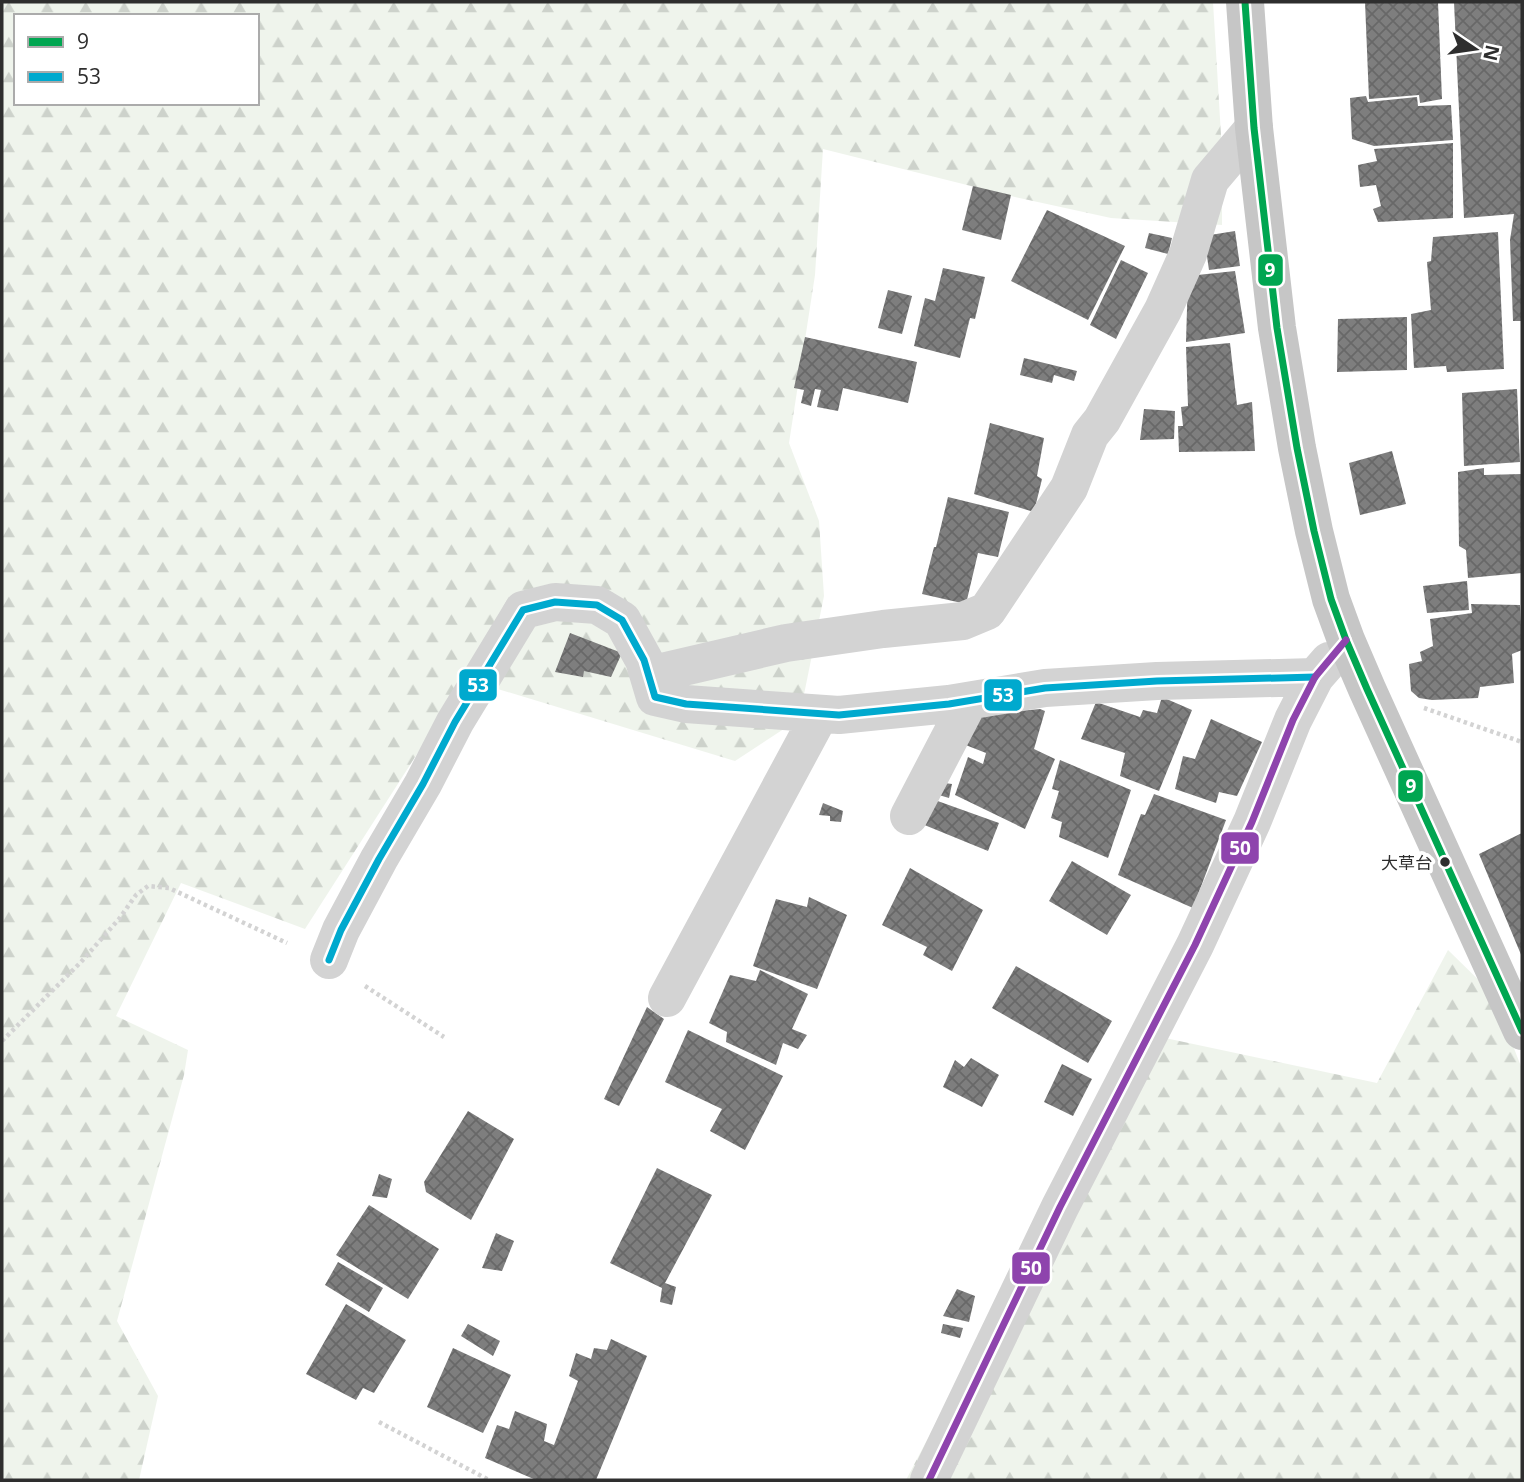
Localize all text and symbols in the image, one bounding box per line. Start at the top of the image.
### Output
legend [14,14,259,105]
north arrow [1440,14,1510,84]
text: 9 [77,27,89,55]
text: N [1477,42,1506,63]
text: 53 [77,62,101,90]
line badge: 9 [1257,253,1284,287]
text: 9 [1265,257,1276,283]
line badge: 53 [458,668,498,702]
text: 53 [467,672,489,698]
line badge: 53 [983,678,1023,712]
text: 53 [992,682,1014,708]
line badge: 9 [1397,769,1424,803]
text: 9 [1406,773,1417,799]
line badge: 50 [1220,831,1260,865]
text: 50 [1229,835,1251,861]
place label: 大草台 [1381,851,1432,874]
marker: 大草台 [1438,855,1452,869]
line badge: 50 [1011,1251,1051,1285]
text: 50 [1020,1255,1042,1281]

